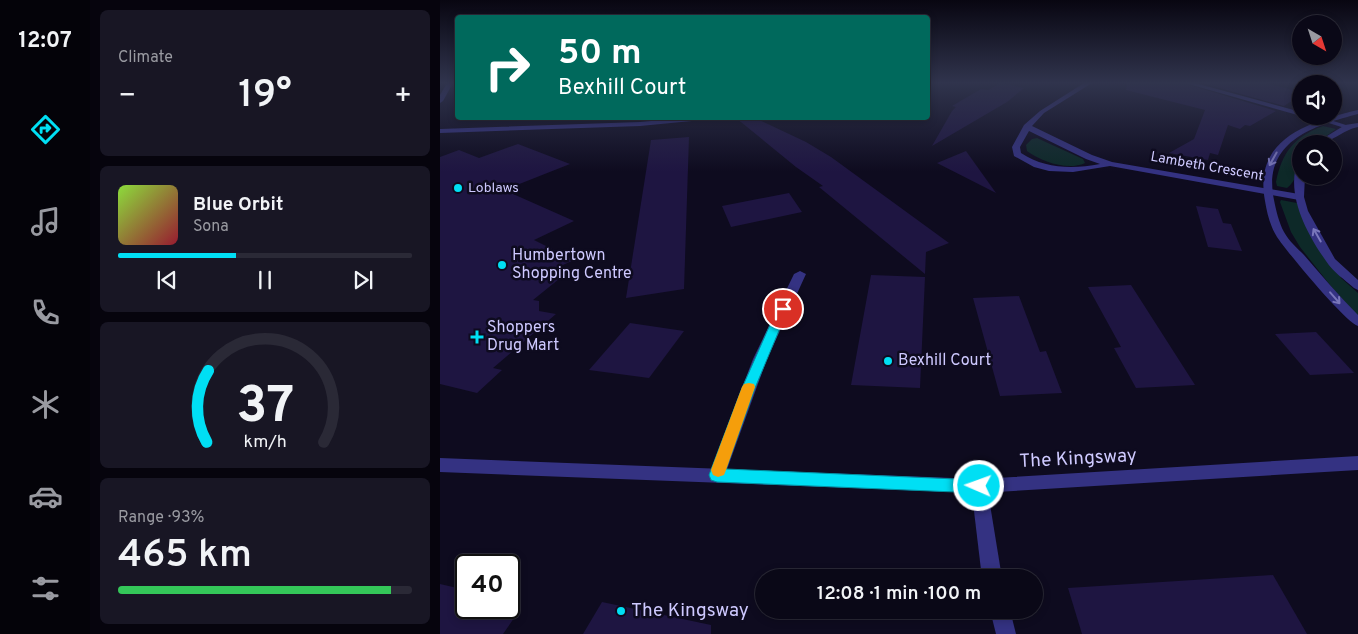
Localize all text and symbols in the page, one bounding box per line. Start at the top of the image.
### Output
north arrow [1292,15,1342,65]
map controls [1292,15,1342,185]
text: 12:07 [18,28,72,55]
text: 50 m [558,32,642,76]
icon: right [475,35,540,100]
text: Climate [118,48,173,68]
text: 19° [238,72,292,121]
text: Bexhill Court [558,75,686,102]
button: sound [1292,75,1342,125]
text: − [118,79,136,115]
text: + [394,79,412,115]
icon: directions [28,112,63,147]
button: search [1292,135,1342,185]
street label: Lambeth Crescent [1149,149,1265,185]
one-way arrow [1268,152,1278,167]
place label: Loblaws [468,180,519,197]
marker: Loblaws [452,182,464,194]
text: Blue Orbit [193,193,283,217]
icon: music [28,204,63,239]
text: Sona [193,217,229,237]
one-way arrow [1312,228,1321,243]
place label: Humbertown Shopping Centre [512,246,632,284]
marker: Humbertown Shopping Centre [496,259,508,271]
icon: previous [153,266,181,294]
icon: pause [251,266,279,294]
icon: next [349,266,377,294]
pin [762,288,804,330]
one-way arrow [1329,291,1340,304]
icon: phone [28,295,63,330]
icon: arrive [769,295,797,323]
place label: Shoppers Drug Mart [487,318,559,356]
marker: Shoppers Drug Mart [471,331,483,343]
place label: Bexhill Court [898,351,991,371]
marker: Bexhill Court [882,355,894,367]
text: 37 [236,375,294,441]
icon: climate [28,387,63,422]
text: km/h [243,431,287,454]
street label: The Kingsway [1018,444,1138,474]
position arrow [952,459,1004,511]
icon: car [28,479,63,514]
text: Range · 93% [118,508,205,528]
text: 465 km [118,532,252,581]
speed limit sign: 40 [455,554,520,619]
icon: filters [28,571,63,606]
text: 12:08 · 1 min · 100 m [817,582,981,606]
place label: The Kingsway [631,599,749,623]
marker: The Kingsway [615,605,627,617]

